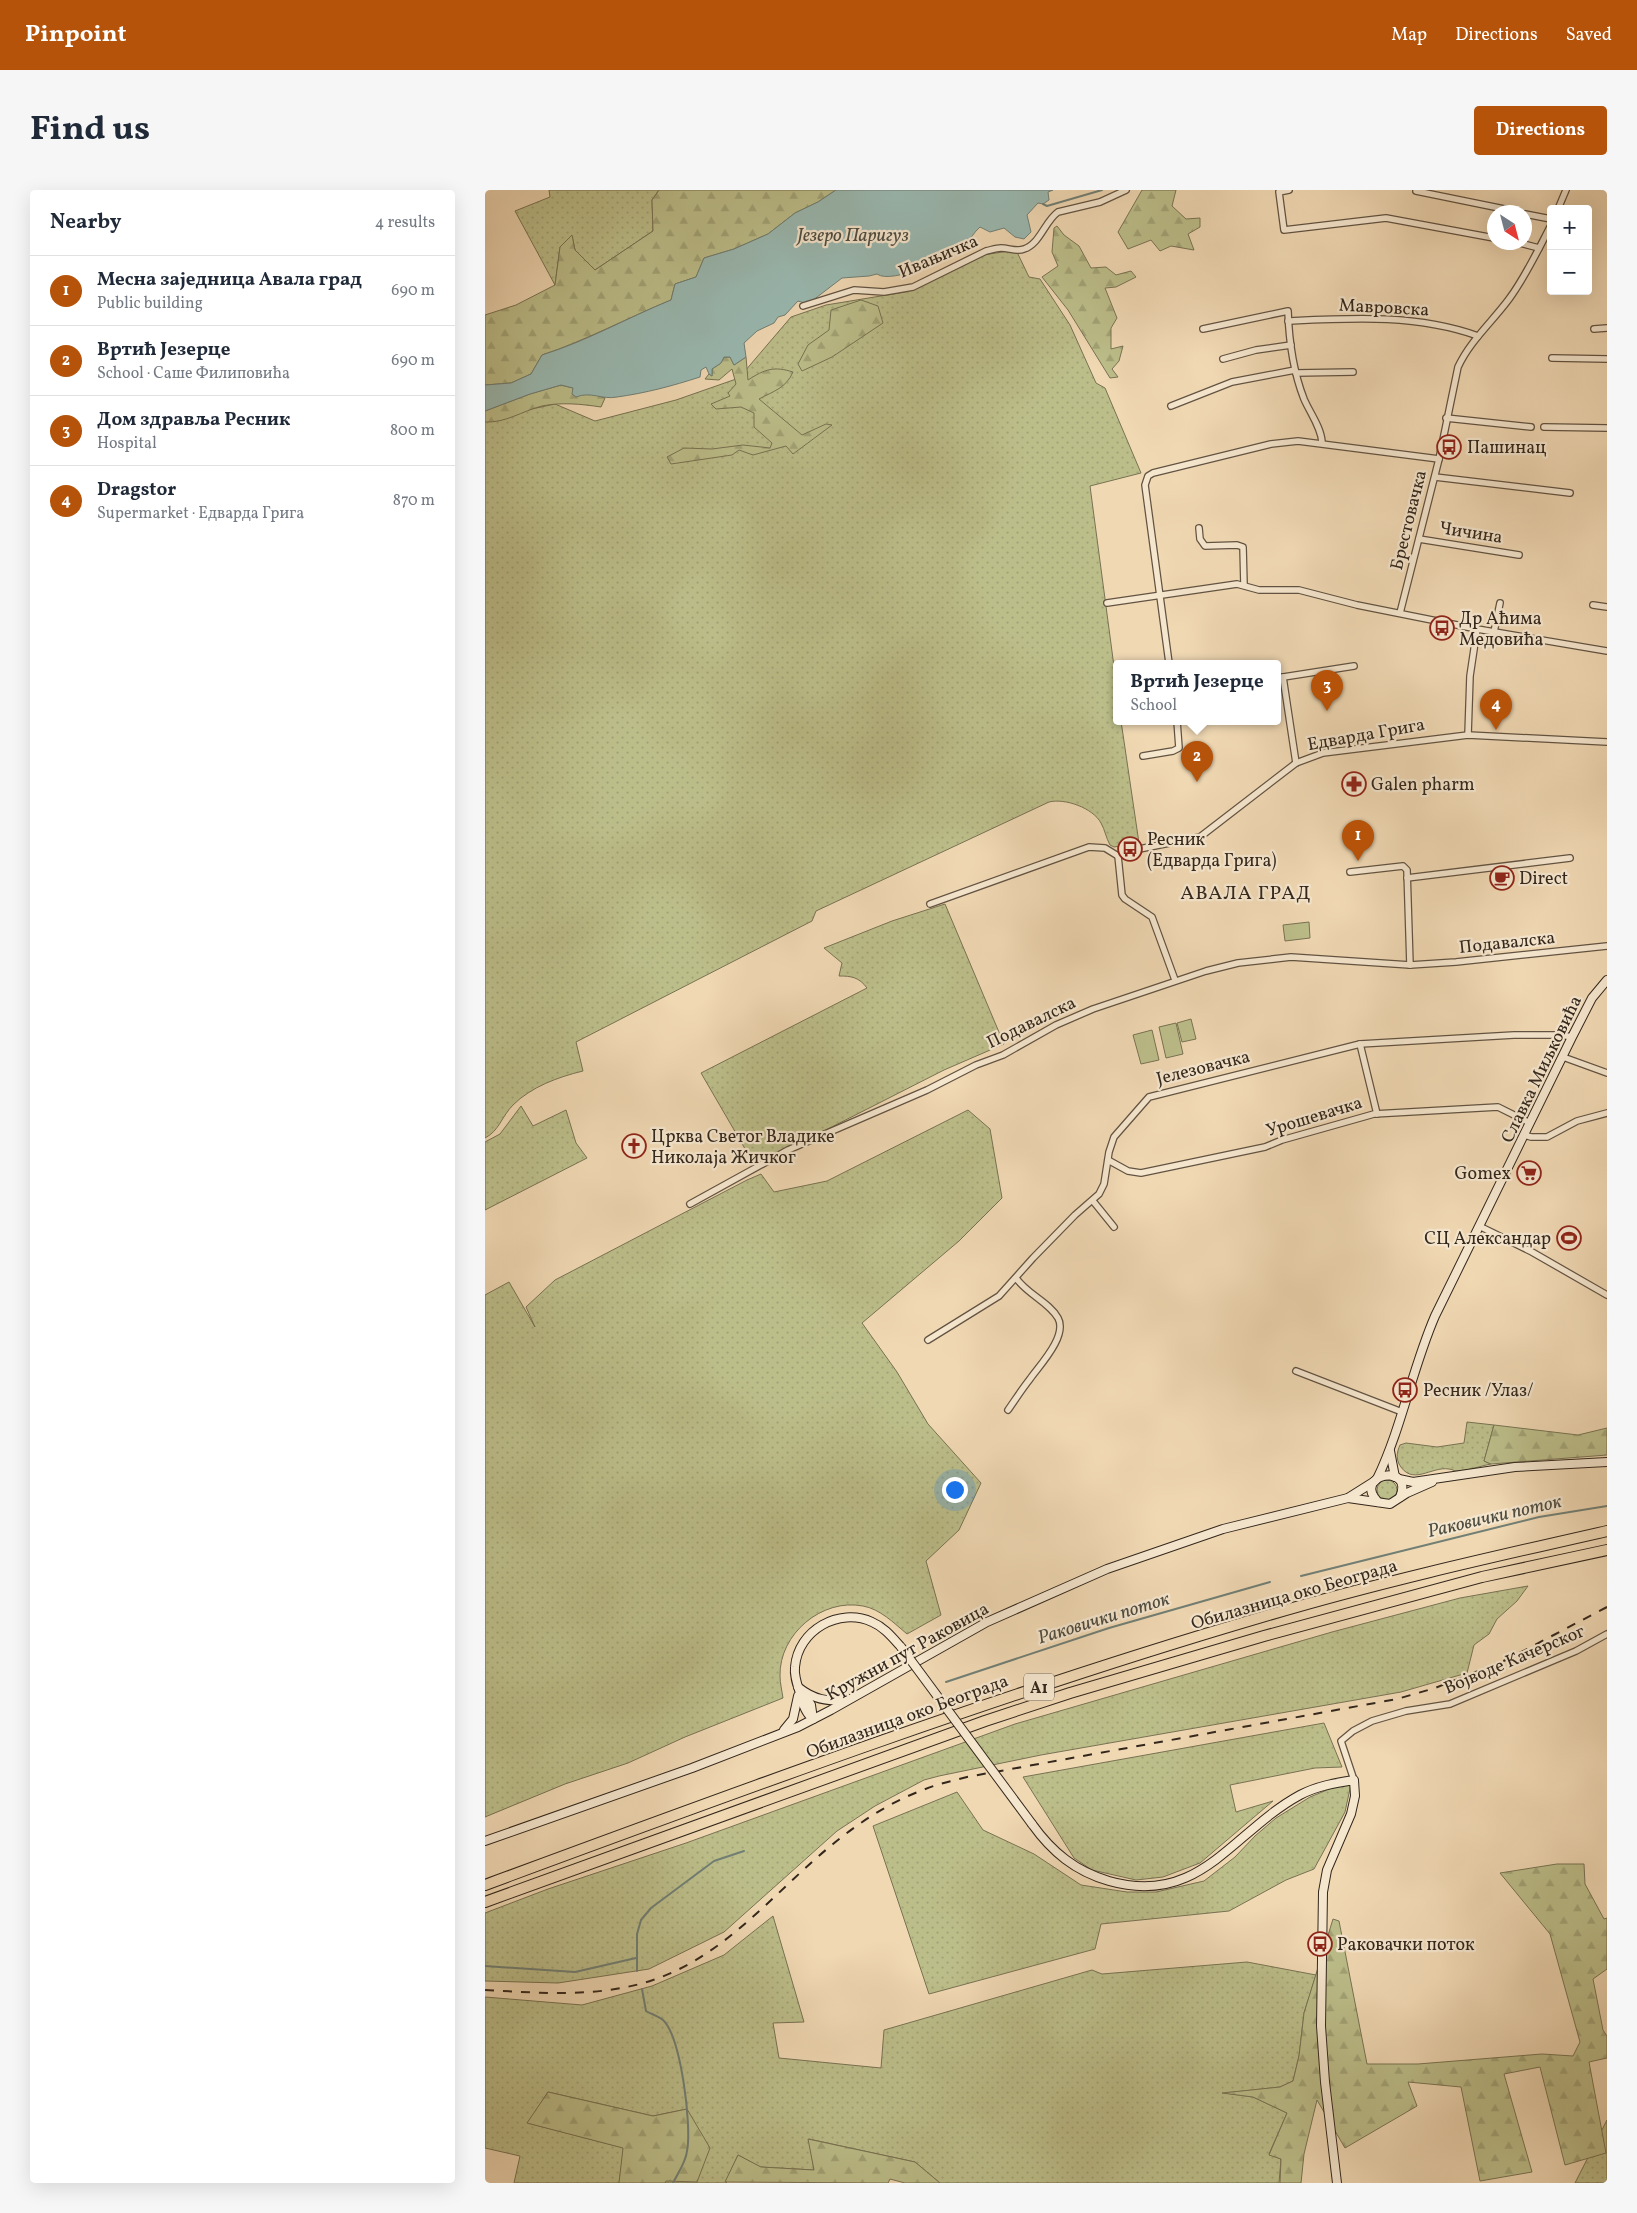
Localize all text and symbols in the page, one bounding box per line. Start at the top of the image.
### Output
text: Pinpoint [25,18,127,52]
text: Map [1391,23,1427,48]
text: Directions [1455,23,1538,48]
text: Saved [1566,23,1612,48]
text: Find us [30,106,150,154]
button: Directions [1474,106,1607,155]
north arrow [1487,205,1532,250]
map controls [1547,205,1592,295]
button: + [1547,205,1592,250]
text: Nearby [50,208,121,237]
text: 4 results [375,212,435,234]
water label: Језеро Паригуз [795,223,909,249]
street label: Ивањичка [895,229,982,285]
button: − [1547,250,1592,295]
text: Месна заједница Авала град [97,267,362,293]
text: 1 [63,280,69,302]
text: 690 m [391,280,435,302]
text: Public building [97,293,203,315]
street label: Мавровска [1338,294,1430,323]
text: Вртић Језерце [97,337,231,363]
text: 2 [62,350,70,372]
text: 690 m [391,350,435,372]
text: School · Саше Филиповића [97,363,290,385]
text: Дом здравља Ресник [97,407,290,433]
text: 3 [62,420,70,442]
text: 800 m [390,420,435,442]
text: Hospital [97,433,157,455]
bus stop icon: Пашинац [1436,434,1462,460]
place label: Пашинац [1467,436,1546,461]
street label: Брестовачка [1385,468,1434,573]
text: Dragstor [97,477,176,503]
text: 4 [61,490,71,512]
text: 870 m [393,490,435,512]
text: Supermarket · Едварда Грига [97,503,304,525]
street label: Чичина [1437,516,1504,551]
place label: Др Аћима Медовића [1459,607,1544,653]
bus stop icon: Др Аћима Медовића [1429,615,1455,641]
popup [1113,660,1281,725]
text: Вртић Језерце [1130,669,1264,695]
pin: 3 [1311,670,1343,711]
pin: 4 [1480,689,1512,730]
text: School [1130,695,1177,717]
street label: Едварда Грига [1305,713,1427,758]
pin: 2 [1181,741,1213,782]
pharmacy icon: Galen pharm [1341,771,1367,797]
place label: Galen pharm [1371,773,1475,798]
pin: 1 [1342,820,1374,861]
place label: Ресник (Едварда Грига) [1147,828,1277,874]
bus stop icon: Ресник (Едварда Грига) [1117,836,1143,862]
cafe icon: Direct [1489,865,1515,891]
place label: Direct [1519,867,1568,892]
district label: АВАЛА ГРАД [1180,880,1312,908]
street label: Подавалска [1458,926,1557,961]
street label: Подавалска [983,991,1081,1056]
street label: Славка Миљковића [1496,992,1589,1147]
street label: Јелезовачка [1154,1045,1253,1092]
street label: Урошевачка [1263,1091,1366,1144]
place label: Црква Светог Владике Николаја Жичког [651,1125,835,1171]
church icon: Црква Светог Владике Николаја Жичког [621,1133,647,1159]
supermarket icon: Gomex [1516,1160,1542,1186]
place label: Gomex [1454,1162,1511,1187]
sports icon: СЦ Александар [1556,1225,1582,1251]
place label: СЦ Александар [1424,1227,1551,1252]
bus stop icon: Ресник /Улаз/ [1392,1377,1418,1403]
place label: Ресник /Улаз/ [1423,1379,1534,1404]
your location [942,1477,968,1503]
water label: Раковички поток [1425,1489,1565,1545]
street label: Обилазница око Београда [1188,1554,1400,1637]
water label: Раковички поток [1034,1586,1174,1651]
street label: Кружни пут Раковица [822,1597,994,1708]
street label: Војводе Качерског [1440,1619,1589,1701]
street label: Обилазница око Београда [803,1669,1012,1766]
road number: A1 [1024,1674,1054,1700]
bus stop icon: Раковачки поток [1307,1931,1333,1957]
place label: Раковачки поток [1337,1933,1475,1958]

